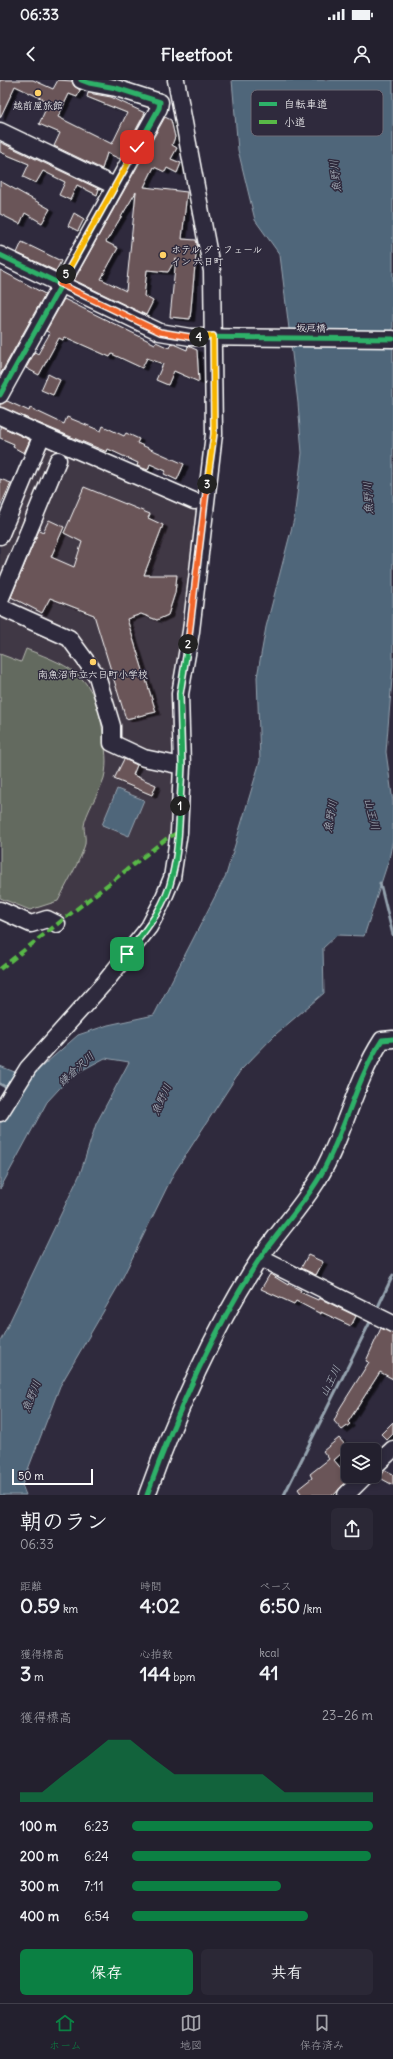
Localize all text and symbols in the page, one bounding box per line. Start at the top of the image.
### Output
text: 06:33 [20,5,59,24]
icon: back [20,43,42,65]
text: Fleetfoot [161,43,232,66]
icon: person [351,43,373,65]
marker: 越前屋旅館 [33,88,43,98]
legend [251,90,383,136]
text: 自転車道 [284,97,328,111]
place label: 越前屋旅館 [13,99,63,112]
text: 小道 [284,115,306,129]
pin [120,130,154,164]
icon: check [126,136,148,158]
water label: 魚野川 [326,159,344,193]
place label: ホテル ダ・フェール イン 六日町 [171,243,262,268]
marker: ホテル ダ・フェール イン 六日町 [158,250,168,260]
pin: 5 [56,264,76,284]
text: 5 [63,267,69,281]
street label: 坂戸橋 [296,321,326,335]
pin: 4 [189,327,209,347]
text: 4 [196,330,202,344]
pin: 3 [197,474,217,494]
text: 3 [204,477,210,491]
water label: 魚野川 [360,481,376,515]
pin: 2 [178,634,198,654]
text: 2 [185,637,191,651]
marker: 南魚沼市立六日町小学校 [88,657,98,667]
place label: 南魚沼市立六日町小学校 [38,668,148,681]
pin: 1 [170,796,190,816]
water label: 山王川 [361,796,383,832]
text: 1 [178,799,182,813]
water label: 魚野川 [320,799,340,833]
pin [110,937,144,971]
icon: arrive [116,943,138,965]
water label: 鎌倉沢川 [55,1049,97,1089]
water label: 魚野川 [148,1081,174,1117]
water label: 山王川 [316,1363,344,1399]
water label: 魚野川 [18,1378,44,1414]
map controls [341,1443,381,1483]
button: layers [341,1443,381,1483]
scale bar [12,1467,93,1486]
text: 50 m [18,1469,44,1483]
text: 朝のラン [20,1507,108,1535]
button: share [331,1508,373,1550]
text: 06:33 [20,1536,54,1553]
text: 距離 [20,1579,42,1593]
text: 時間 [140,1579,162,1593]
text: ペース [259,1579,292,1593]
text: 0.59 [20,1593,60,1618]
text: 4:02 [140,1593,180,1618]
text: 6:50 [259,1593,300,1618]
text: km [60,1602,78,1616]
text: /km [300,1602,322,1616]
text: kcal [259,1646,279,1660]
text: 獲得標高 [20,1647,64,1661]
text: 心拍数 [140,1647,173,1661]
text: 41 [259,1660,279,1685]
text: 3 [20,1661,31,1686]
text: 144 [140,1661,171,1686]
text: m [31,1670,44,1684]
text: bpm [171,1670,195,1684]
text: 23–26 m [322,1707,373,1724]
text: 獲得標高 [20,1709,72,1726]
text: 100 m [20,1818,57,1835]
text: 6:23 [84,1818,109,1835]
text: 200 m [20,1848,59,1865]
text: 6:24 [84,1848,109,1865]
text: 300 m [20,1878,59,1895]
text: 7:11 [84,1878,104,1895]
text: 400 m [20,1908,59,1925]
text: 6:54 [84,1908,109,1925]
button: 保存 [20,1949,193,1995]
button: 共有 [201,1949,373,1995]
tab: ホーム [49,2012,82,2052]
tab: 地図 [180,2012,202,2052]
tab: 保存済み [300,2012,344,2052]

